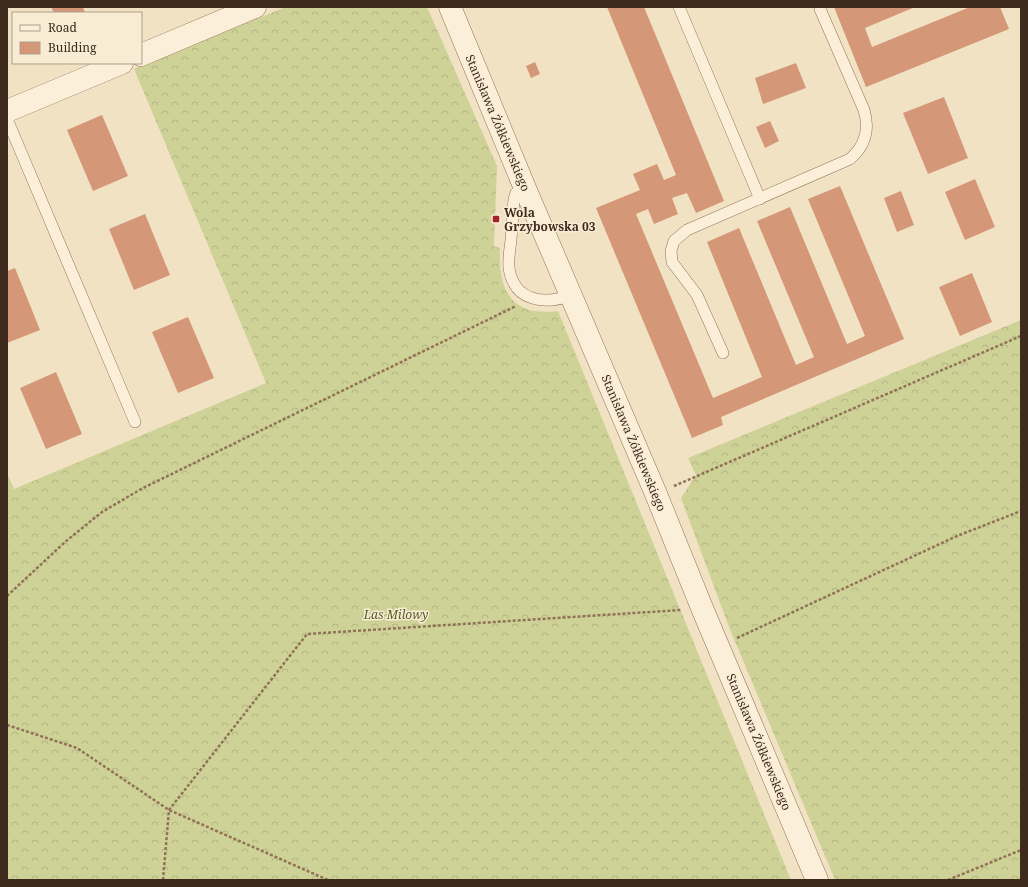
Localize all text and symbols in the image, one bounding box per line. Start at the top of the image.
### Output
legend [12,12,142,64]
text: Road [48,19,78,36]
text: Building [48,39,97,56]
street label: Stanisława Żółkiewskiego [461,52,535,194]
place label: Wola Grzybowska 03 [504,204,596,235]
marker: Wola Grzybowska 03 [491,214,501,224]
street label: Stanisława Żółkiewskiego [597,372,671,514]
park label: Las Milowy [363,606,428,623]
street label: Stanisława Żółkiewskiego [722,671,796,813]

